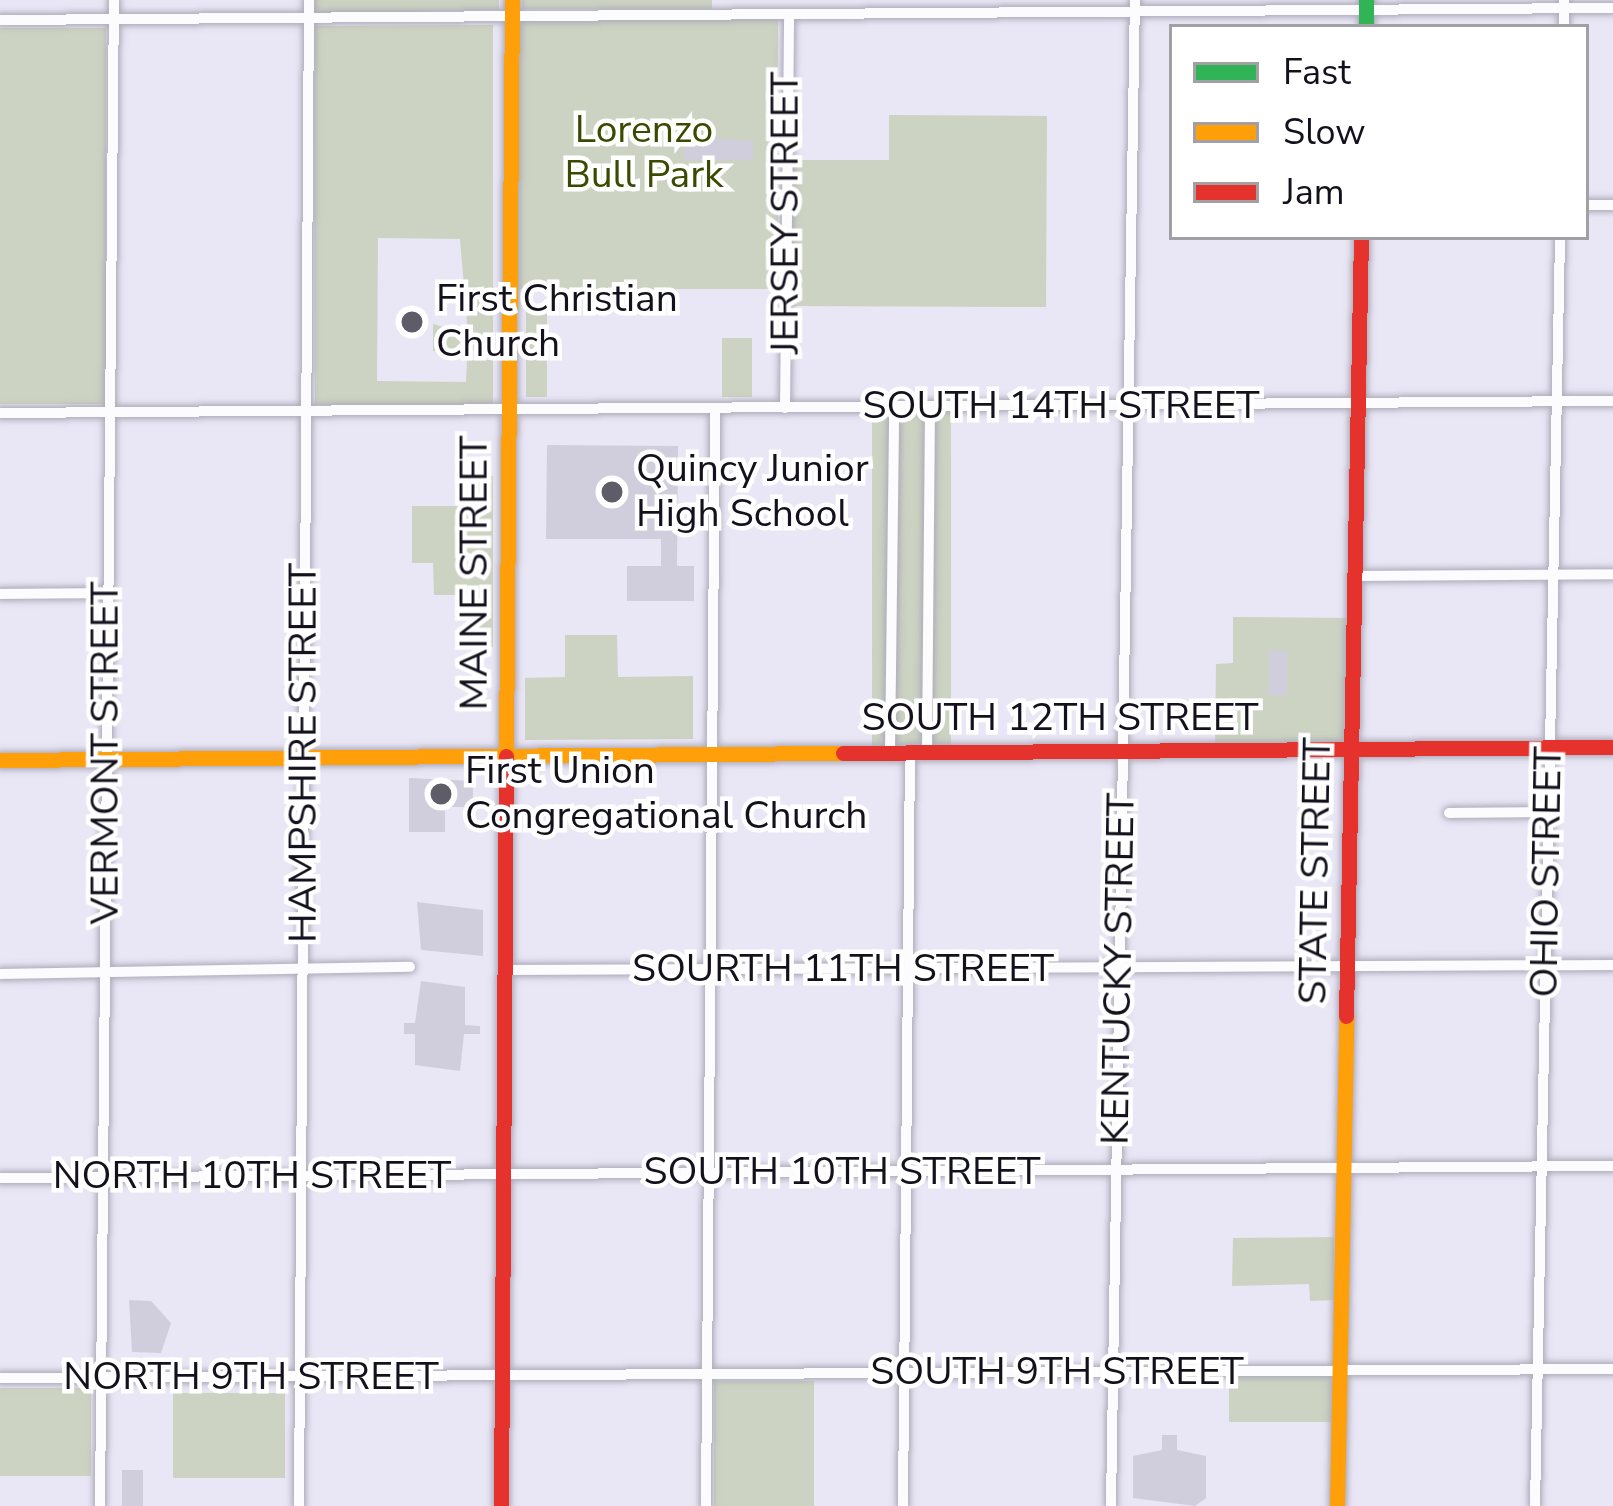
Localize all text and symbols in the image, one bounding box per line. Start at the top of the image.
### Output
legend [1169,24,1589,240]
text: Fast [1283,48,1351,97]
street label: JERSEY STREET [763,72,809,354]
park label: Lorenzo Bull Park [564,108,724,199]
text: Slow [1283,108,1366,157]
text: Jam [1283,168,1345,217]
place label: First Christian Church [436,277,678,368]
marker: First Christian Church [399,309,425,335]
street label: SOUTH 14TH STREET [863,383,1259,429]
street label: MAINE STREET [452,436,498,710]
place label: Quincy Junior High School [636,447,869,538]
marker: Quincy Junior High School [599,479,625,505]
street label: HAMPSHIRE STREET [281,563,327,943]
street label: VERMONT STREET [83,582,129,924]
street label: SOUTH 12TH STREET [862,695,1258,741]
street label: STATE STREET [1290,737,1342,1005]
street label: OHIO STREET [1521,746,1573,998]
place label: First Union Congregational Church [465,749,868,840]
marker: First Union Congregational Church [428,781,454,807]
street label: KENTUCKY STREET [1093,793,1145,1145]
street label: SOURTH 11TH STREET [632,946,1054,992]
street label: SOUTH 10TH STREET [644,1149,1040,1195]
street label: NORTH 10TH STREET [53,1153,451,1199]
street label: SOUTH 9TH STREET [870,1349,1244,1395]
street label: NORTH 9TH STREET [63,1354,439,1400]

